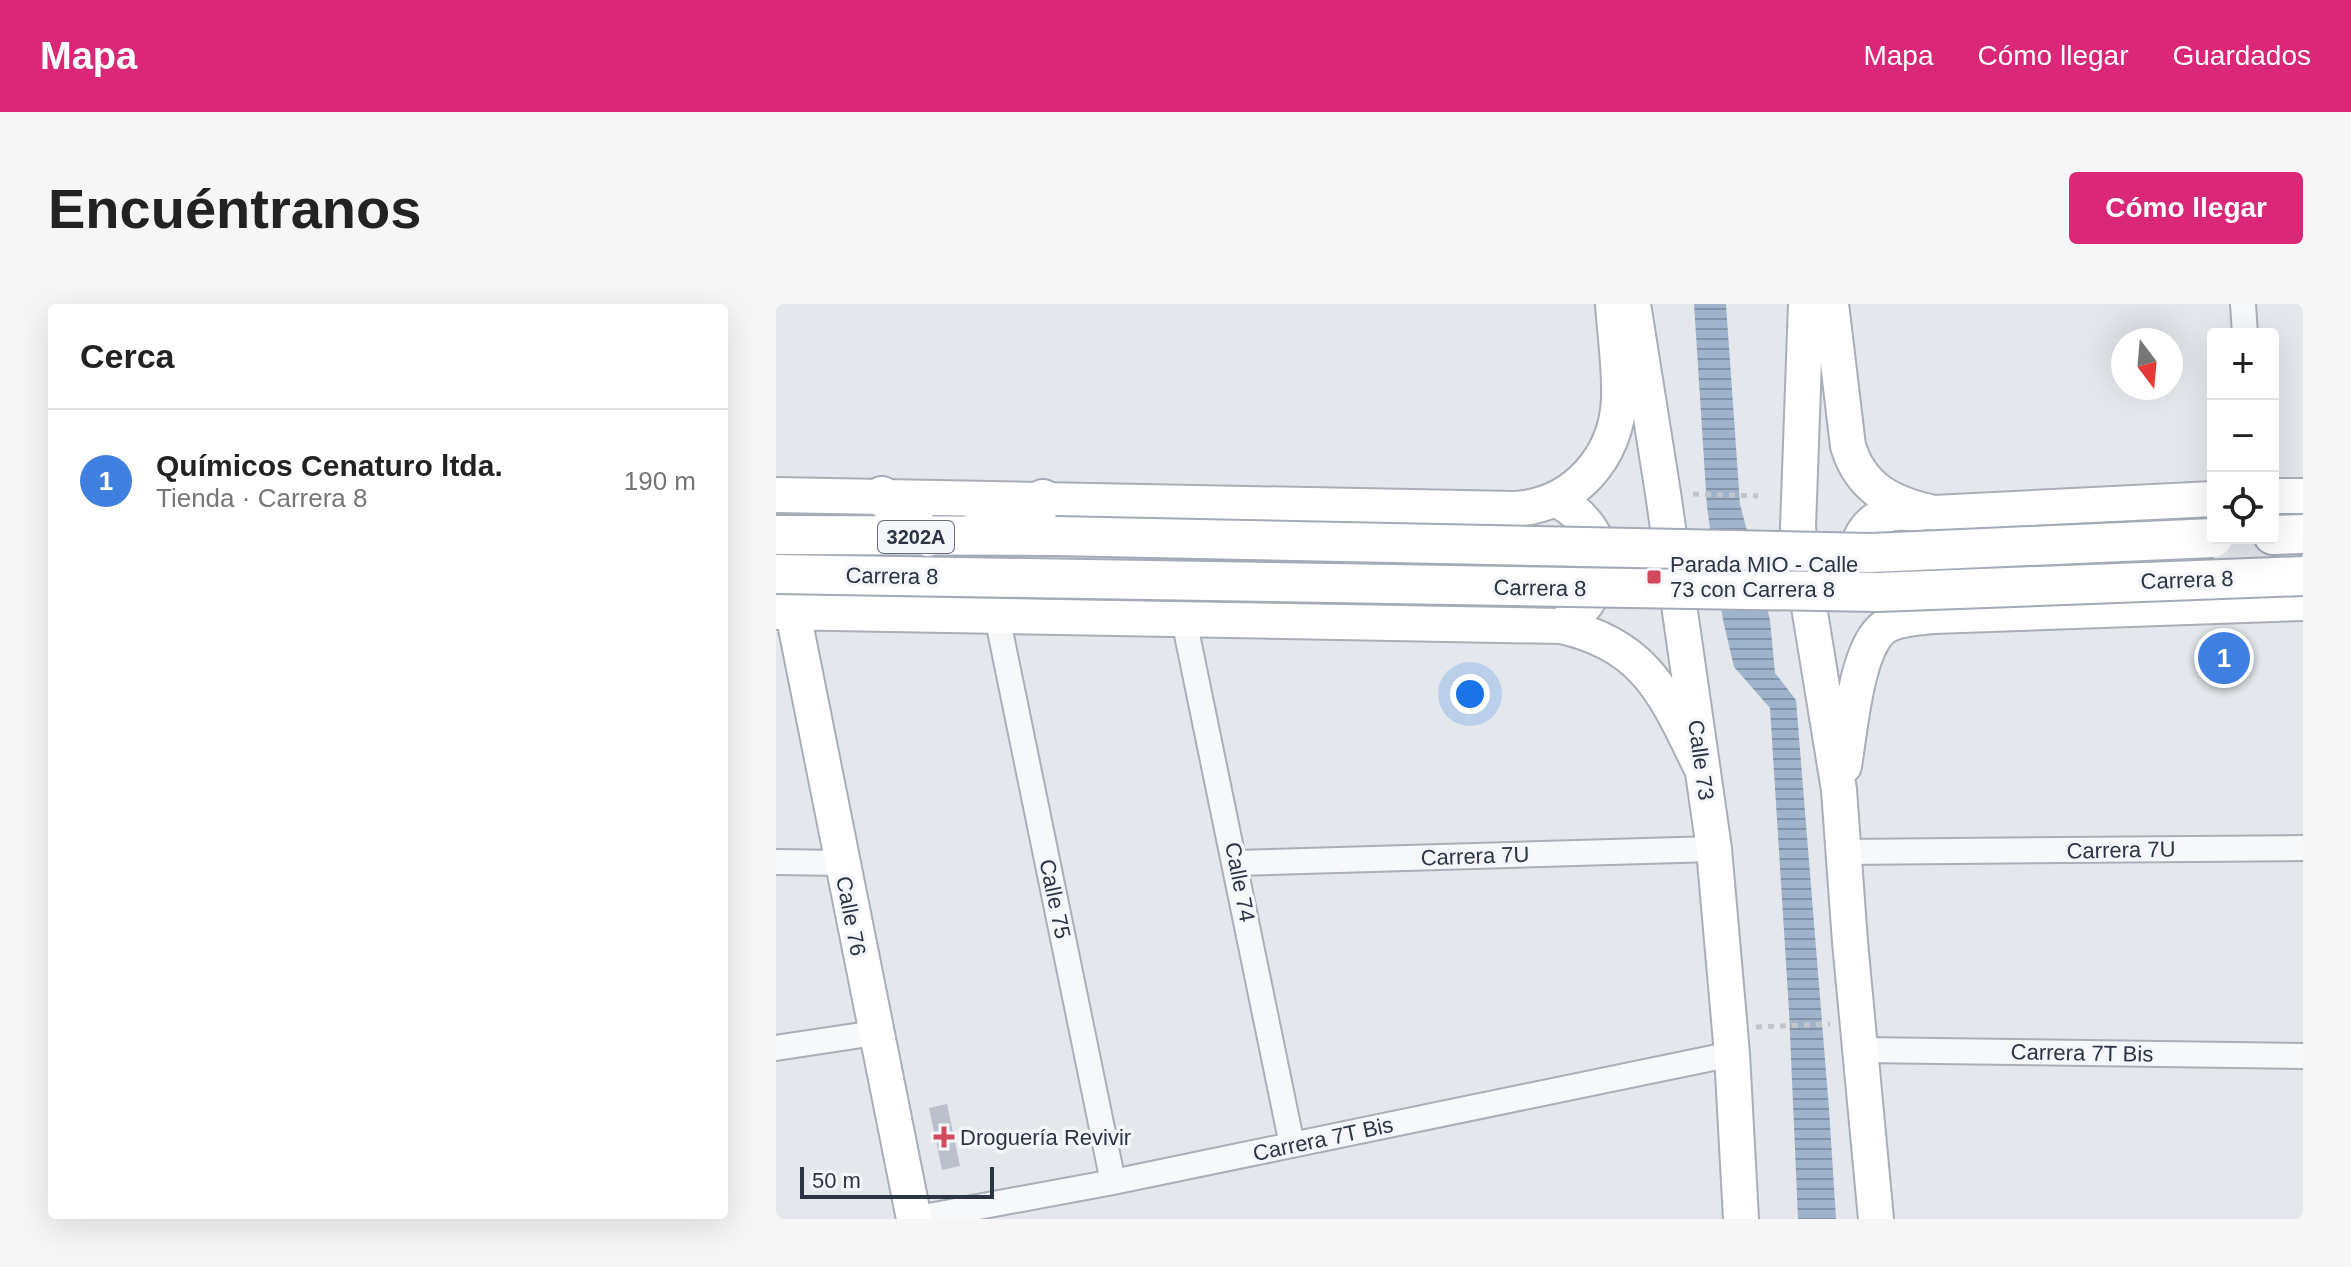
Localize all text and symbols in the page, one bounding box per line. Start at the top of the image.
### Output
text: Mapa [40,35,137,77]
text: Mapa [1863,40,1934,71]
text: Cómo llegar [1978,40,2128,71]
text: Guardados [2172,40,2311,71]
button: Cómo llegar [2069,172,2303,244]
text: Encuéntranos [48,177,421,240]
north arrow [2111,328,2183,400]
map controls [2207,328,2279,544]
button: + [2207,328,2279,400]
text: Cerca [80,337,175,375]
button: − [2207,400,2279,472]
text: Químicos Cenaturo ltda. [156,449,503,482]
text: 1 [99,466,113,496]
text: 190 m [624,466,696,496]
button: locate [2207,472,2279,544]
text: Tienda · Carrera 8 [156,483,367,513]
road number: 3202A [878,521,954,553]
place label: Parada MIO - Calle 73 con Carrera 8 [1670,552,1858,602]
street label: Carrera 8 [845,563,939,589]
street label: Carrera 8 [2140,566,2234,594]
marker: Parada MIO - Calle 73 con Carrera 8 [1645,568,1663,586]
street label: Carrera 8 [1493,575,1587,601]
pin: 1 [2198,628,2250,688]
your location [1450,674,1490,714]
street label: Calle 73 [1683,718,1719,802]
street label: Carrera 7U [2066,837,2176,863]
street label: Calle 74 [1220,840,1260,924]
street label: Carrera 7U [1420,842,1530,870]
street label: Calle 75 [1034,857,1076,941]
street label: Calle 76 [831,874,871,958]
street label: Carrera 7T Bis [2010,1039,2154,1067]
street label: Carrera 7T Bis [1251,1112,1395,1166]
place label: Droguería Revivir [960,1125,1131,1150]
marker: Droguería Revivir [935,1128,953,1146]
scale bar [800,1163,994,1199]
text: 50 m [812,1168,861,1193]

